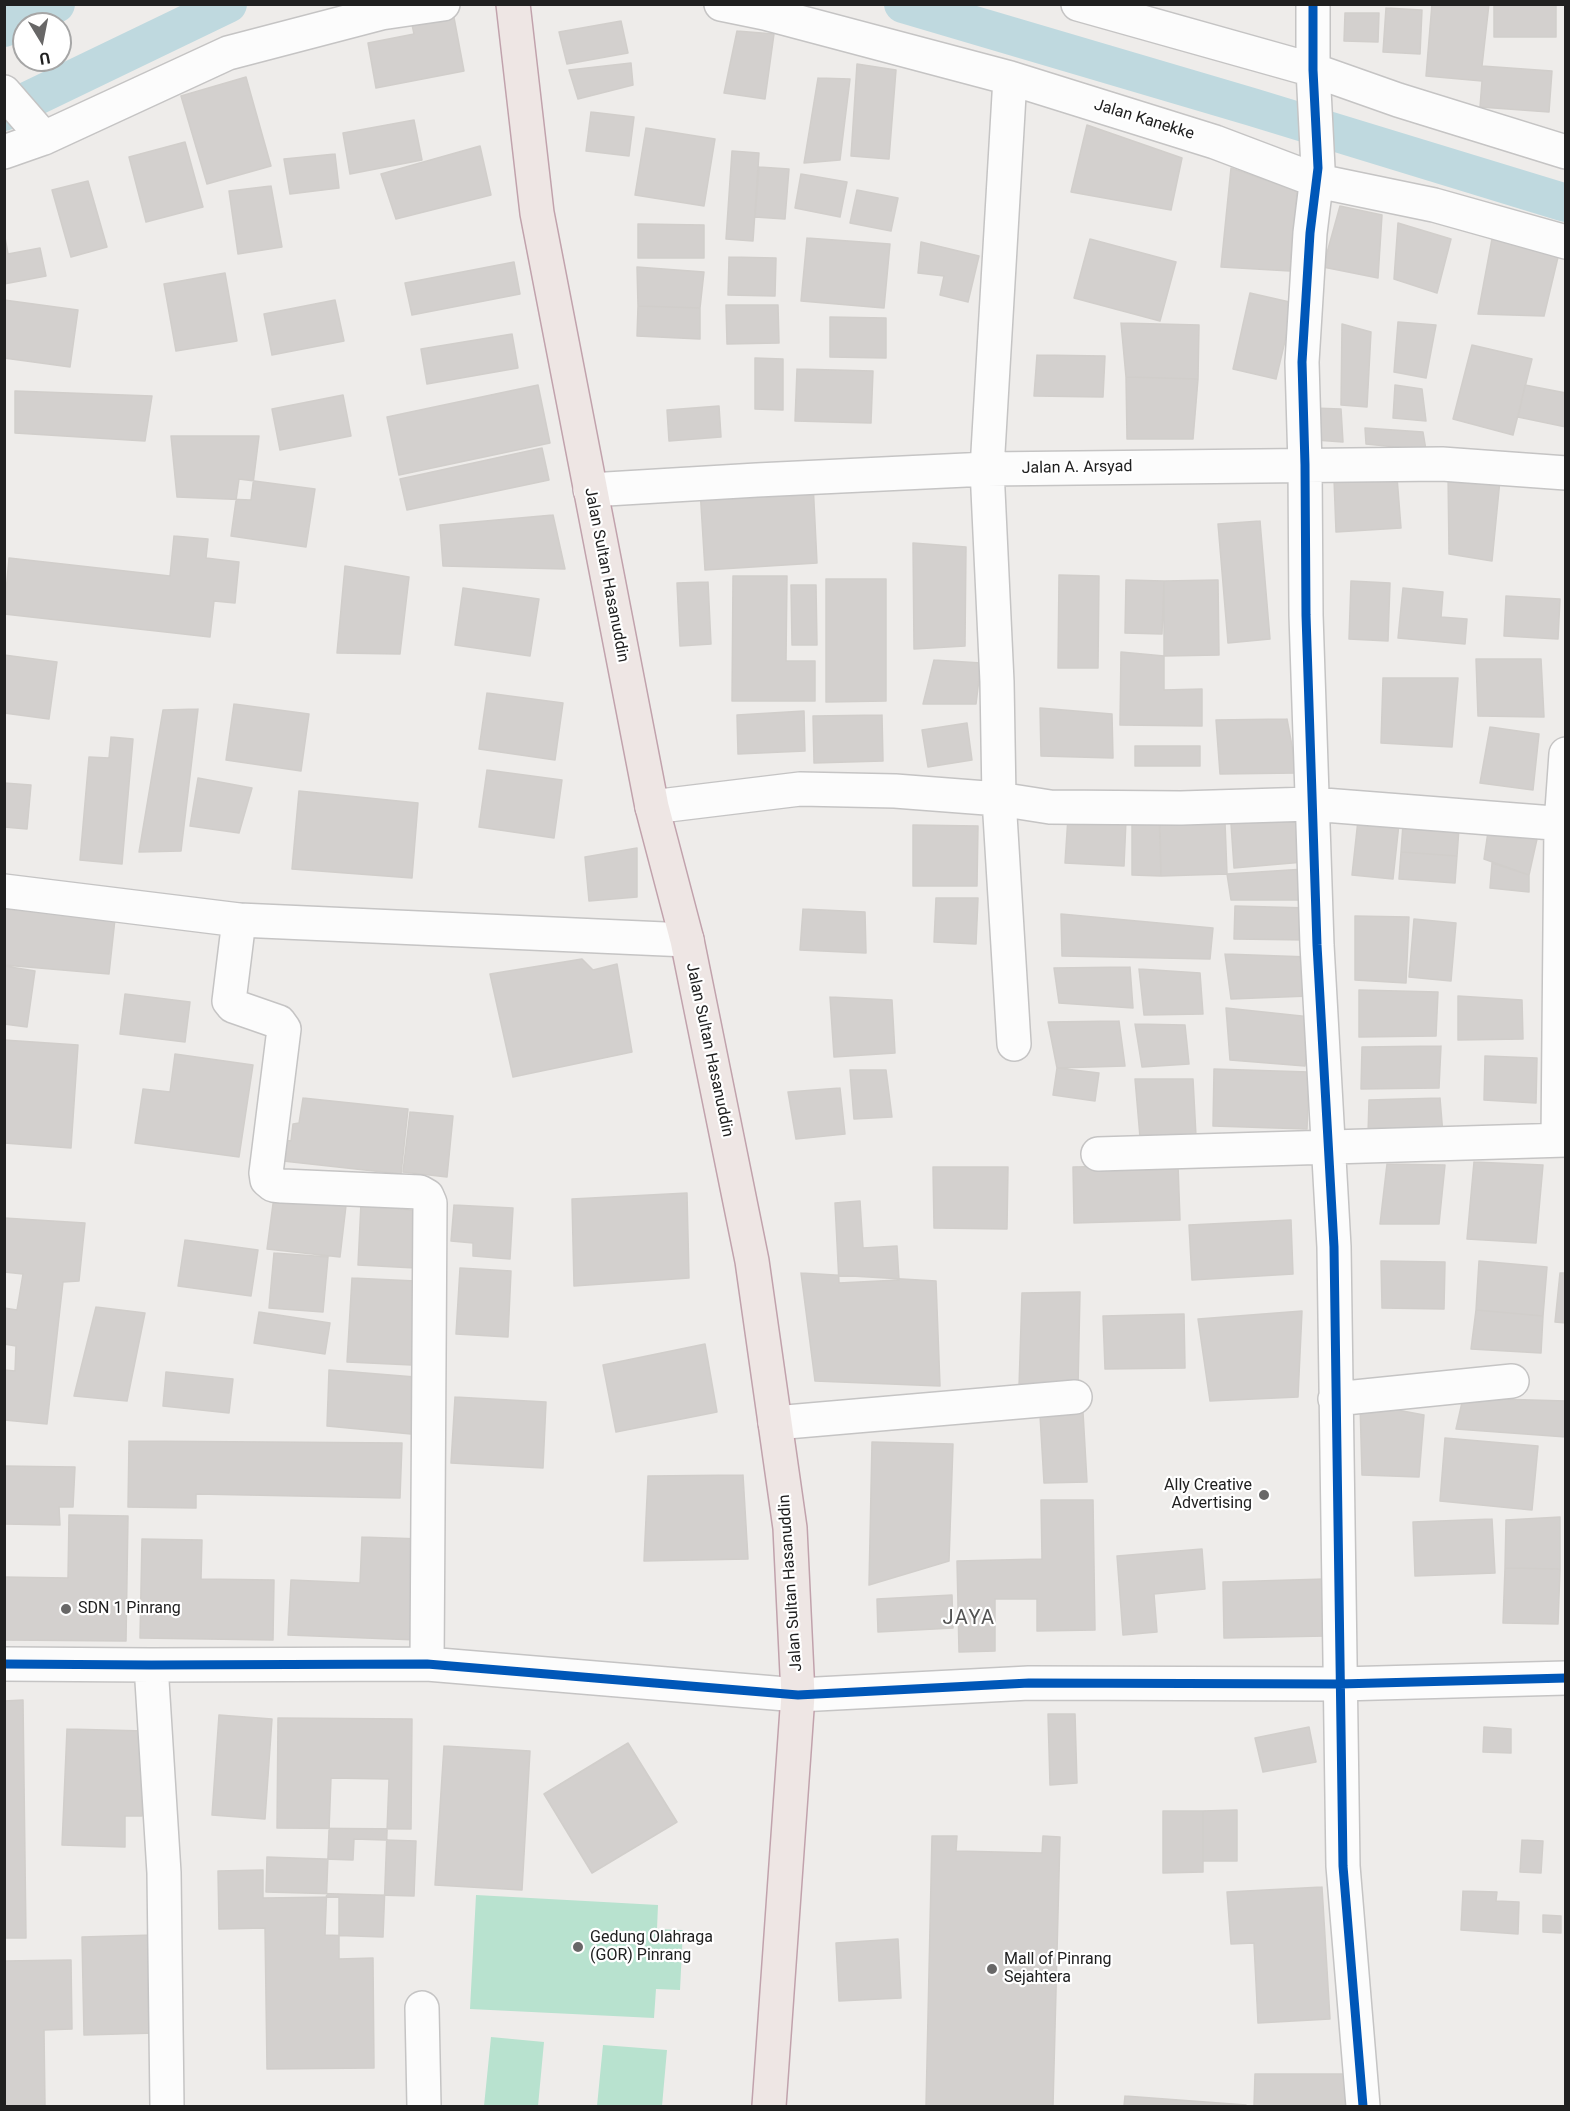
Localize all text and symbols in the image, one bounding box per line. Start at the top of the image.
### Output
north arrow [12,12,72,72]
text: U [38,48,52,69]
street label: Jalan Kanekke [1092,96,1196,144]
street label: Jalan A. Arsyad [1021,457,1133,479]
street label: Jalan Sultan Hasanuddin [580,486,632,664]
street label: Jalan Sultan Hasanuddin [681,961,737,1139]
place label: Ally Creative Advertising [1164,1476,1252,1514]
marker: Ally Creative Advertising [1257,1488,1271,1502]
street label: Jalan Sultan Hasanuddin [775,1494,807,1672]
place label: SDN 1 Pinrang [78,1599,181,1619]
marker: SDN 1 Pinrang [59,1602,73,1616]
district label: JAYA [942,1607,996,1631]
place label: Gedung Olahraga (GOR) Pinrang [590,1928,713,1966]
marker: Gedung Olahraga (GOR) Pinrang [571,1940,585,1954]
place label: Mall of Pinrang Sejahtera [1004,1950,1112,1988]
marker: Mall of Pinrang Sejahtera [985,1962,999,1976]

